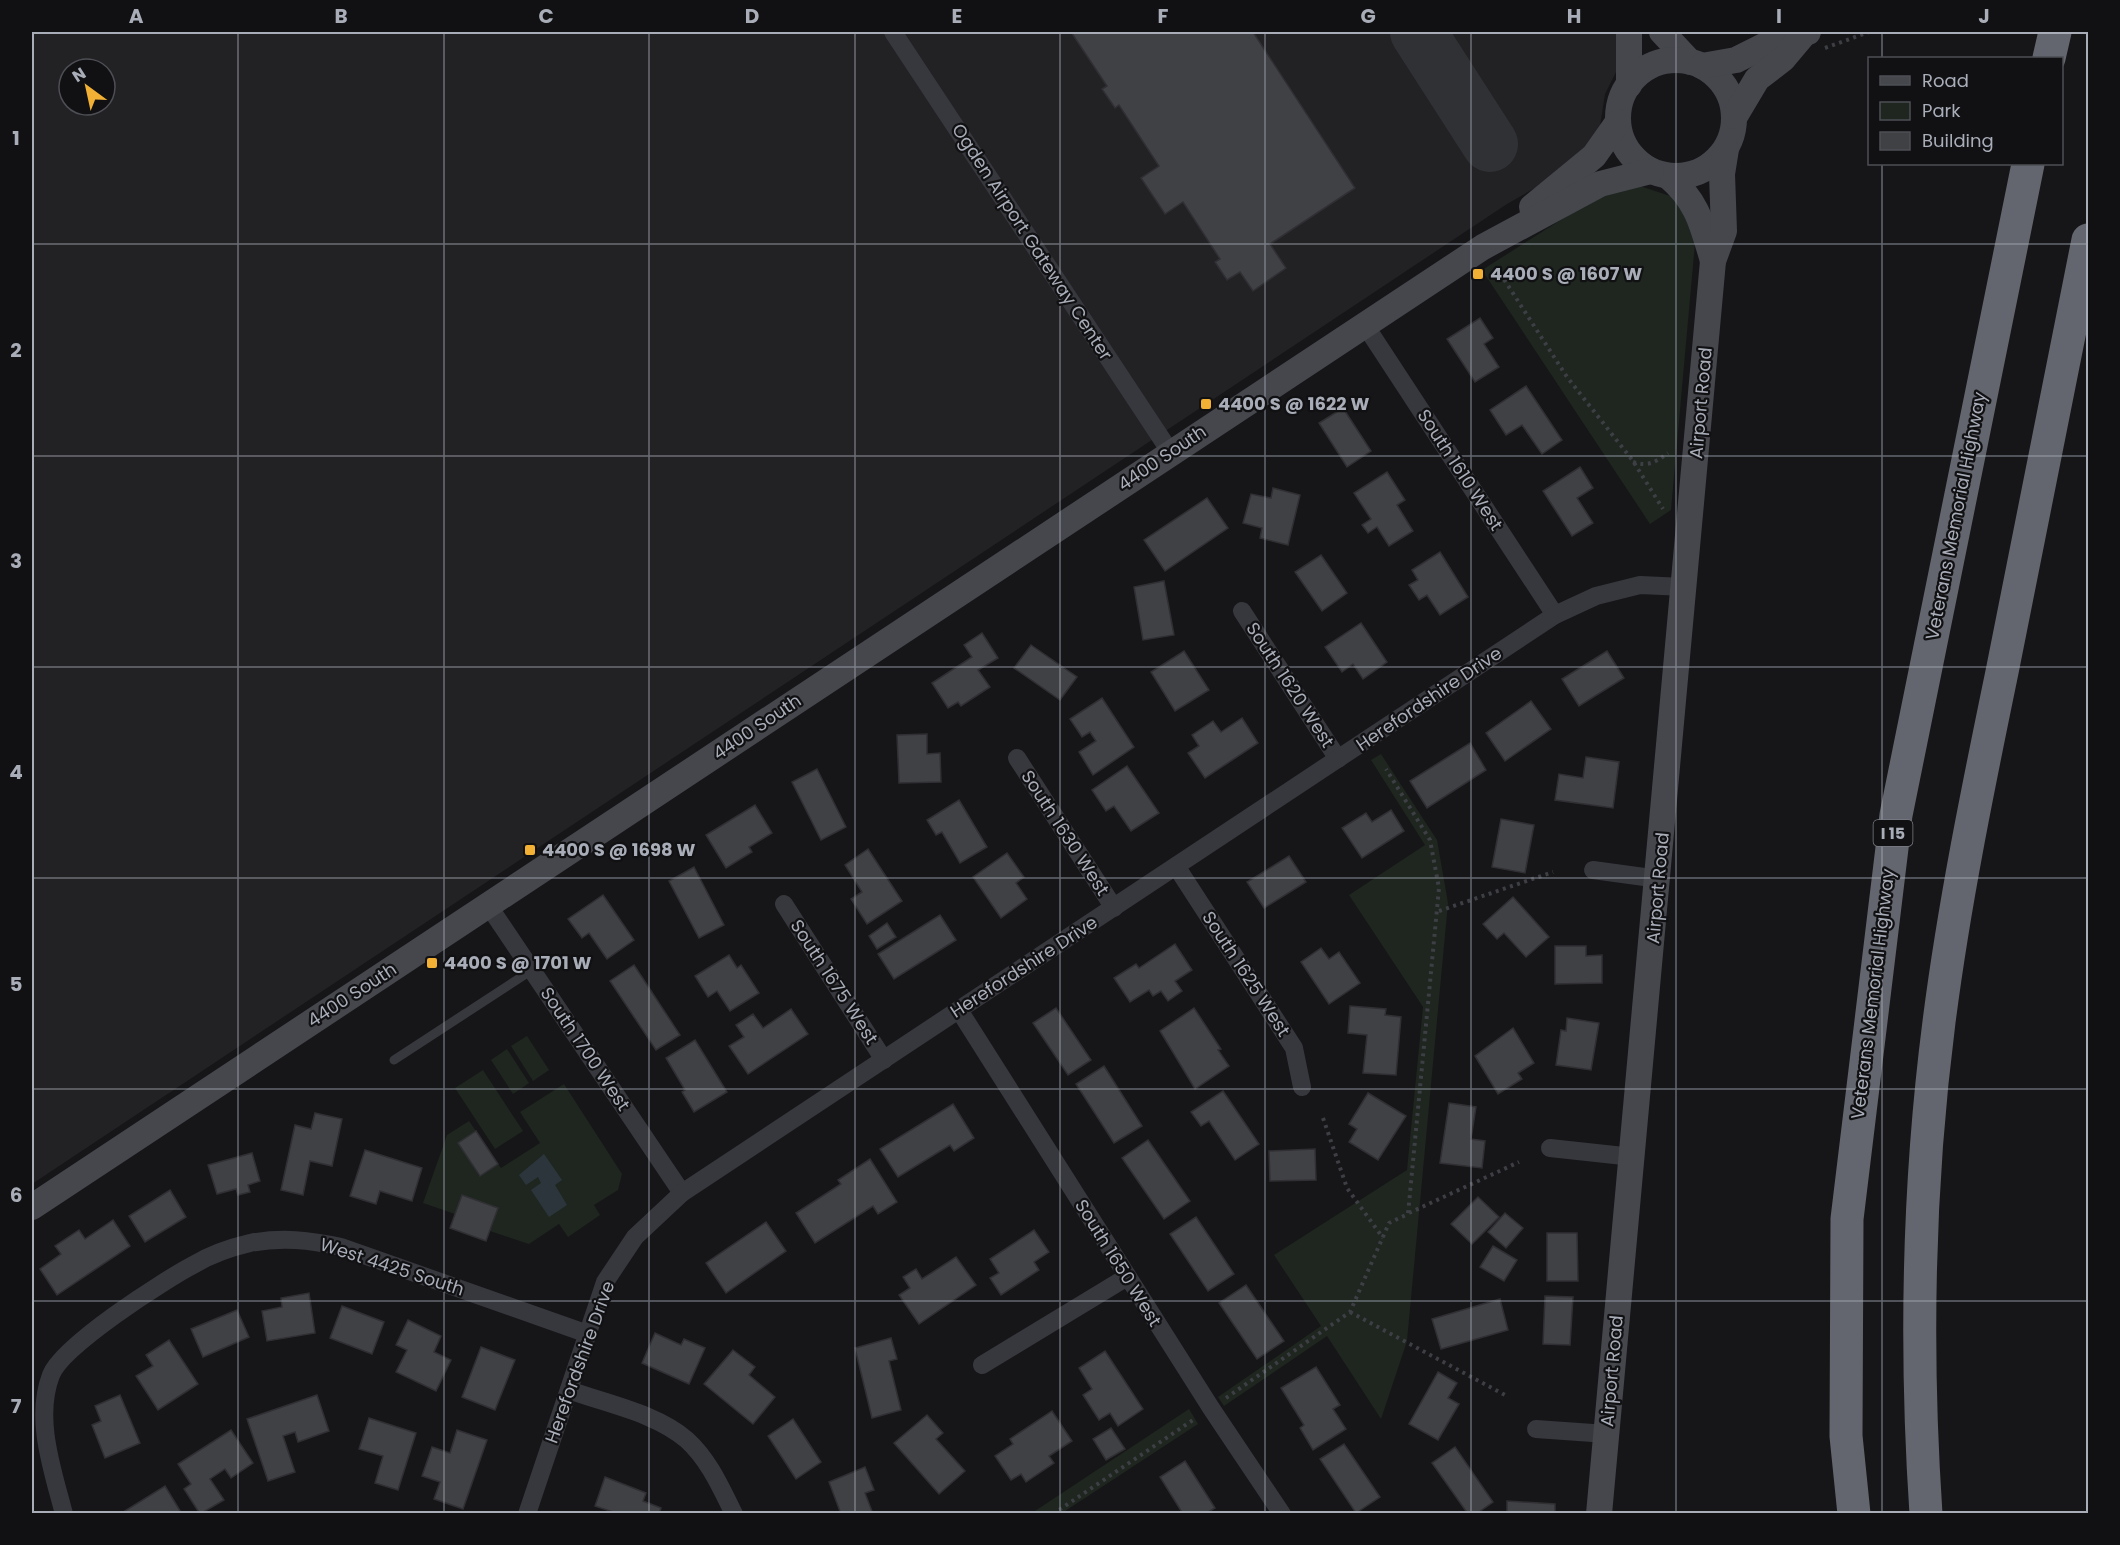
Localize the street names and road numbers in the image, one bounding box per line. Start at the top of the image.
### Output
street label: Ogden Airport Gateway Center [946,118,1119,365]
street label: Airport Road [1683,346,1718,460]
street label: Veterans Memorial Highway [1919,390,1992,642]
street label: South 1610 West [1412,404,1509,535]
street label: 4400 South [1113,419,1211,496]
street label: South 1620 West [1241,617,1340,752]
street label: Herefordshire Drive [1351,640,1507,757]
street label: 4400 South [708,688,806,765]
street label: South 1630 West [1015,765,1115,900]
road number: I 15 [1874,820,1912,846]
street label: Airport Road [1640,831,1675,945]
street label: Veterans Memorial Highway [1845,867,1900,1121]
street label: South 1625 West [1197,906,1296,1041]
street label: Herefordshire Drive [945,910,1102,1024]
street label: South 1675 West [785,914,884,1049]
street label: 4400 South [302,956,401,1033]
street label: South 1700 West [535,982,636,1115]
street label: South 1650 West [1069,1194,1168,1331]
street label: West 4425 South [317,1231,467,1302]
street label: Herefordshire Drive [539,1277,621,1446]
street label: Airport Road [1594,1314,1629,1428]

